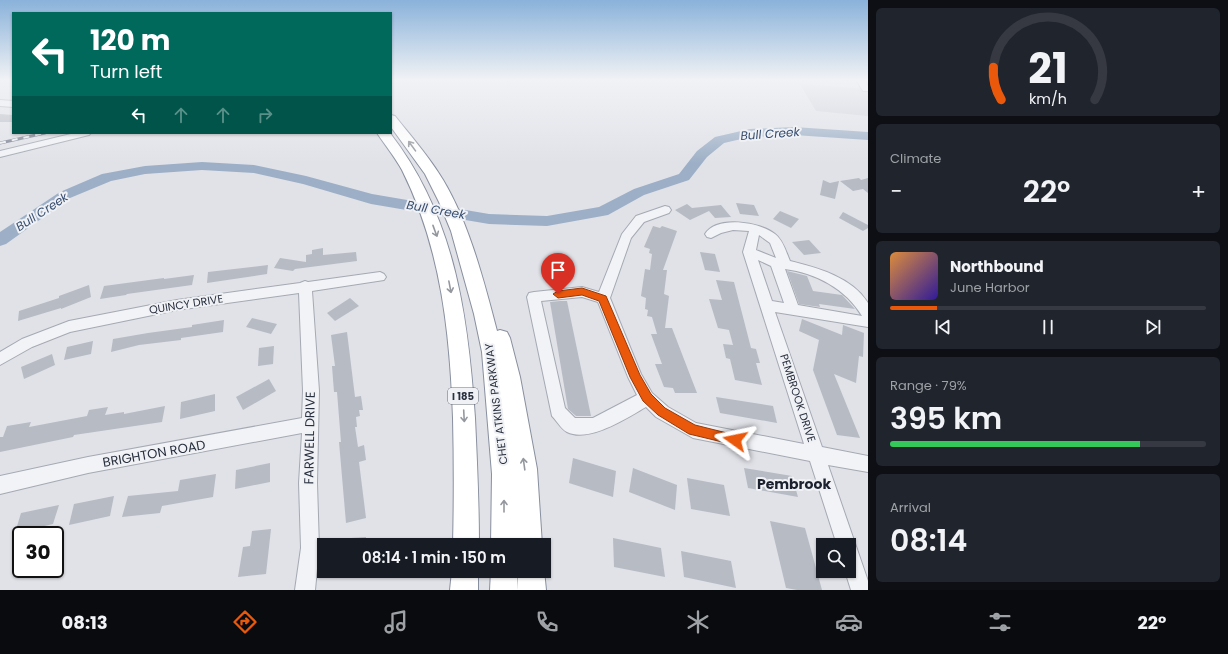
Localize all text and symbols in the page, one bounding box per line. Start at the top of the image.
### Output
text: 120 m [90,21,170,60]
icon: left [24,28,76,80]
text: 21 [1028,39,1068,98]
text: Turn left [90,59,162,84]
text: km/h [1029,89,1067,109]
icon: left [128,104,150,126]
icon: ahead [170,104,192,126]
icon: ahead [212,104,234,126]
icon: right [254,104,276,126]
water label: Bull Creek [740,123,801,144]
one-way arrow [408,140,416,151]
text: Climate [890,149,941,168]
text: 22° [1023,170,1070,213]
text: − [890,176,902,207]
text: + [1191,176,1206,207]
water label: Bull Creek [12,188,72,235]
water label: Bull Creek [405,196,468,223]
one-way arrow [432,224,440,236]
pin [541,253,575,294]
text: Northbound [950,256,1044,277]
icon: arrive [547,259,569,281]
text: June Harbor [950,278,1030,297]
one-way arrow [446,280,454,293]
street label: QUINCY DRIVE [148,290,224,318]
icon: previous [932,316,954,338]
icon: pause [1037,316,1059,338]
icon: next [1142,316,1164,338]
street label: CHET ATKINS PARKWAY [481,342,511,466]
street label: PEMBROOK DRIVE [776,352,820,444]
text: Range · 79% [890,376,967,395]
road number: I 185 [448,388,478,404]
street label: FARWELL DRIVE [299,391,320,485]
text: 395 km [890,397,1002,440]
one-way arrow [460,409,468,422]
position arrow [714,419,756,461]
street label: BRIGHTON ROAD [101,435,207,472]
one-way arrow [520,458,528,471]
district label: Pembrook [757,474,831,494]
text: Arrival [890,498,931,517]
one-way arrow [500,500,508,513]
text: 08:14 [890,519,967,562]
speed limit sign: 30 [12,526,64,578]
map controls [816,538,856,578]
button: search [816,538,856,578]
text: 08:14 · 1 min · 150 m [362,547,506,568]
icon: directions [231,608,259,636]
icon: music [382,608,410,636]
icon: phone [533,608,561,636]
icon: climate [684,608,712,636]
icon: car [835,608,863,636]
icon: filters [986,608,1014,636]
text: 08:13 [62,610,108,635]
text: 22° [1137,610,1166,635]

